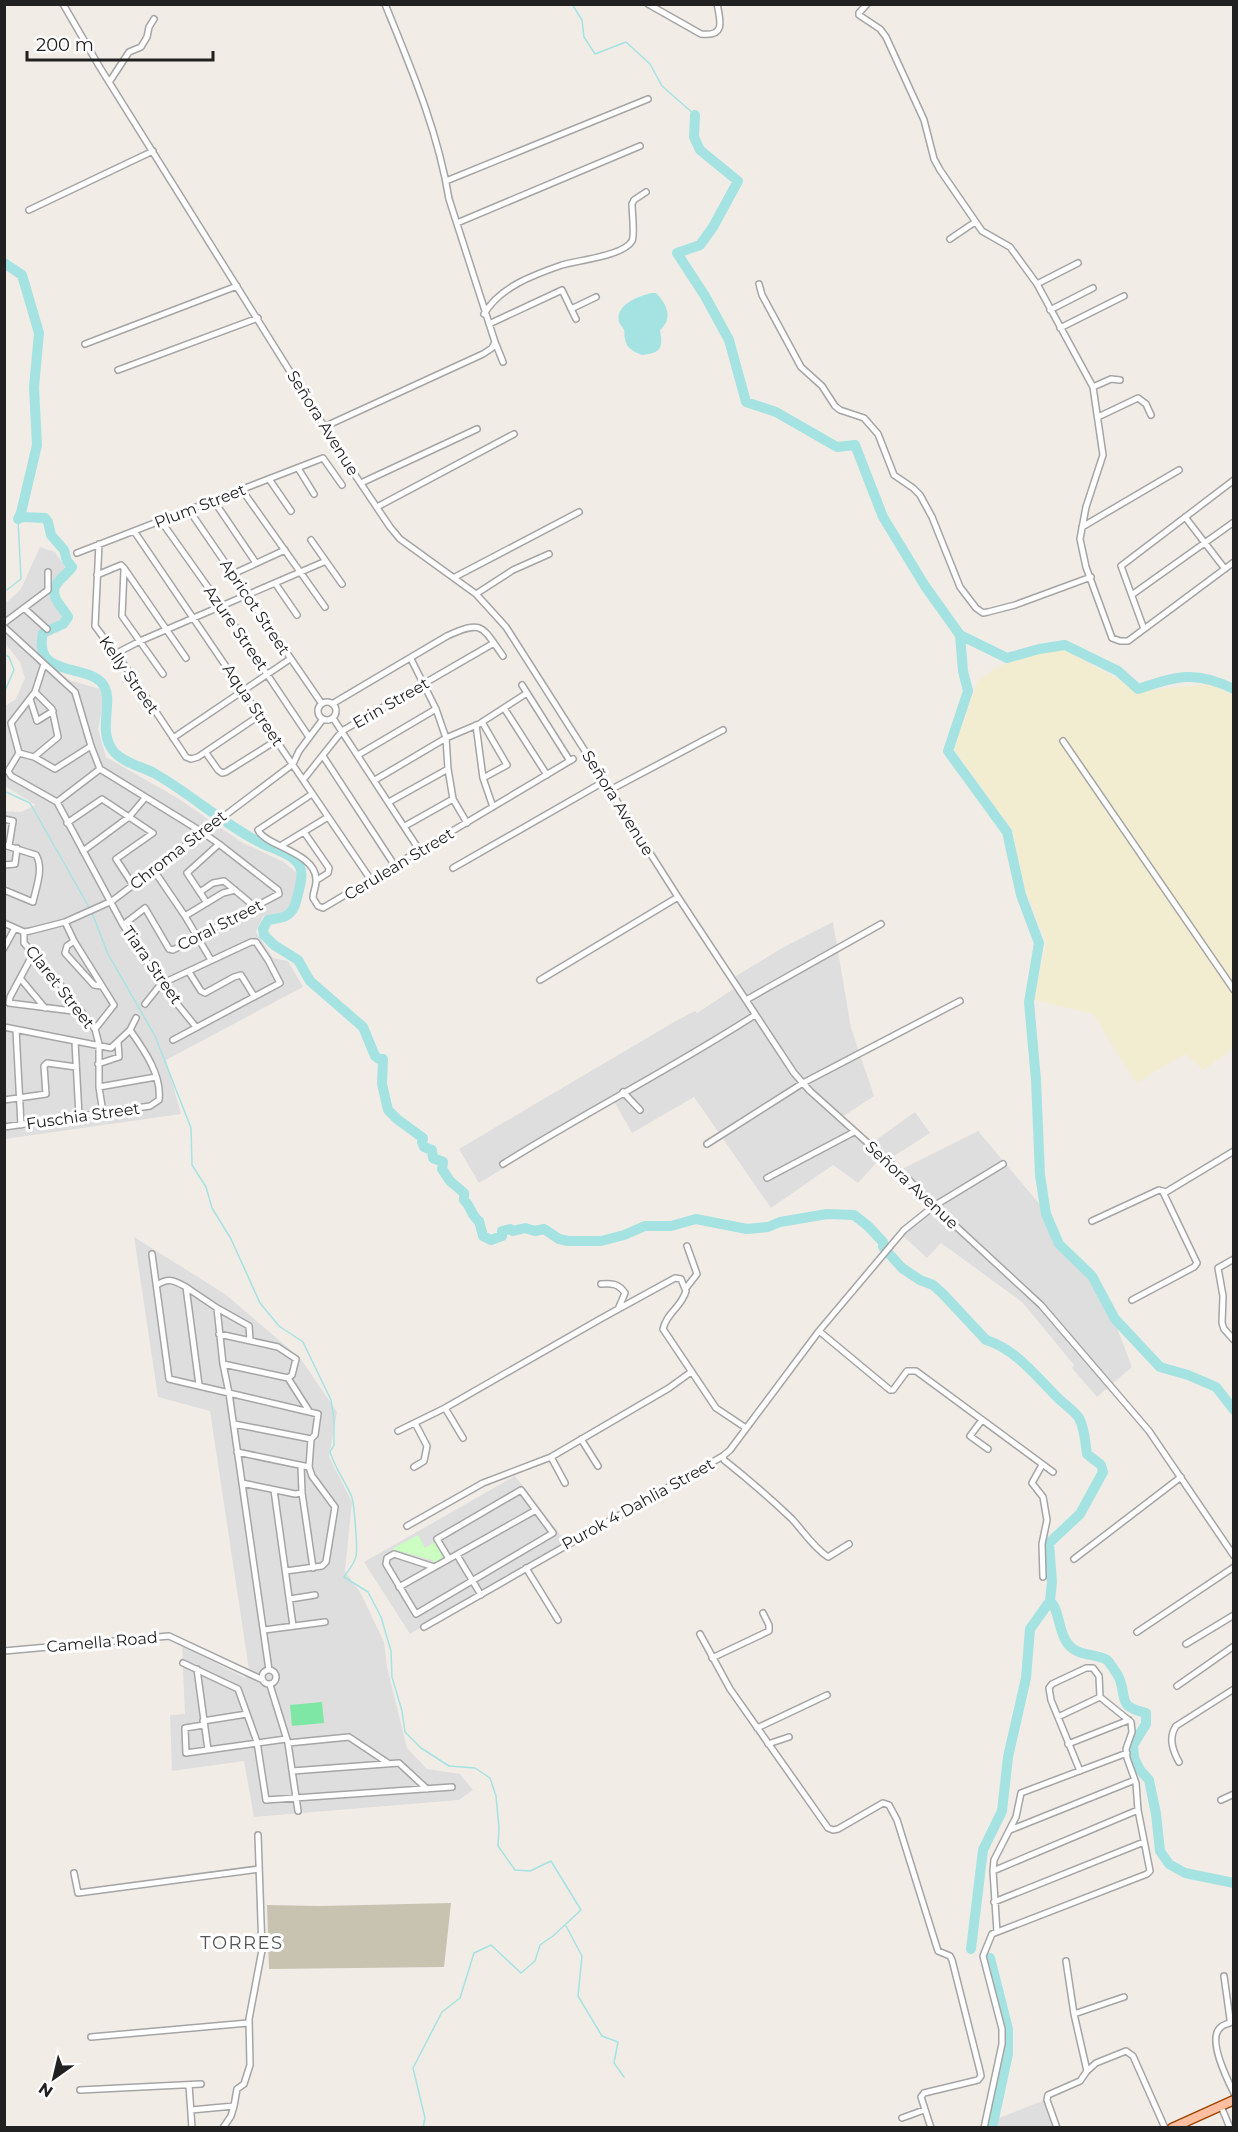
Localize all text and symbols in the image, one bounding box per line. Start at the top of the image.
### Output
scale bar [27,24,213,62]
text: 200 m [36,34,94,56]
street label: Señora Avenue [283,367,363,479]
street label: Plum Street [152,480,249,532]
street label: Apricot Street [216,556,294,659]
street label: Azure Street [200,582,272,674]
street label: Kelly Street [95,633,163,718]
street label: Aqua Street [219,660,288,750]
street label: Erin Street [350,673,433,732]
street label: Señora Avenue [578,747,658,859]
street label: Chroma Street [126,806,230,894]
street label: Cerulean Street [341,824,458,904]
street label: Coral Street [174,895,266,955]
street label: Tiara Street [118,922,186,1008]
street label: Claret Street [22,942,99,1033]
street label: Fuschia Street [25,1099,141,1133]
street label: Señora Avenue [862,1137,962,1233]
street label: Purok 4 Dahlia Street [559,1454,718,1554]
street label: Camella Road [46,1628,158,1656]
district label: TORRES [200,1932,284,1954]
north arrow [24,2048,84,2108]
text: N [35,2079,57,2102]

